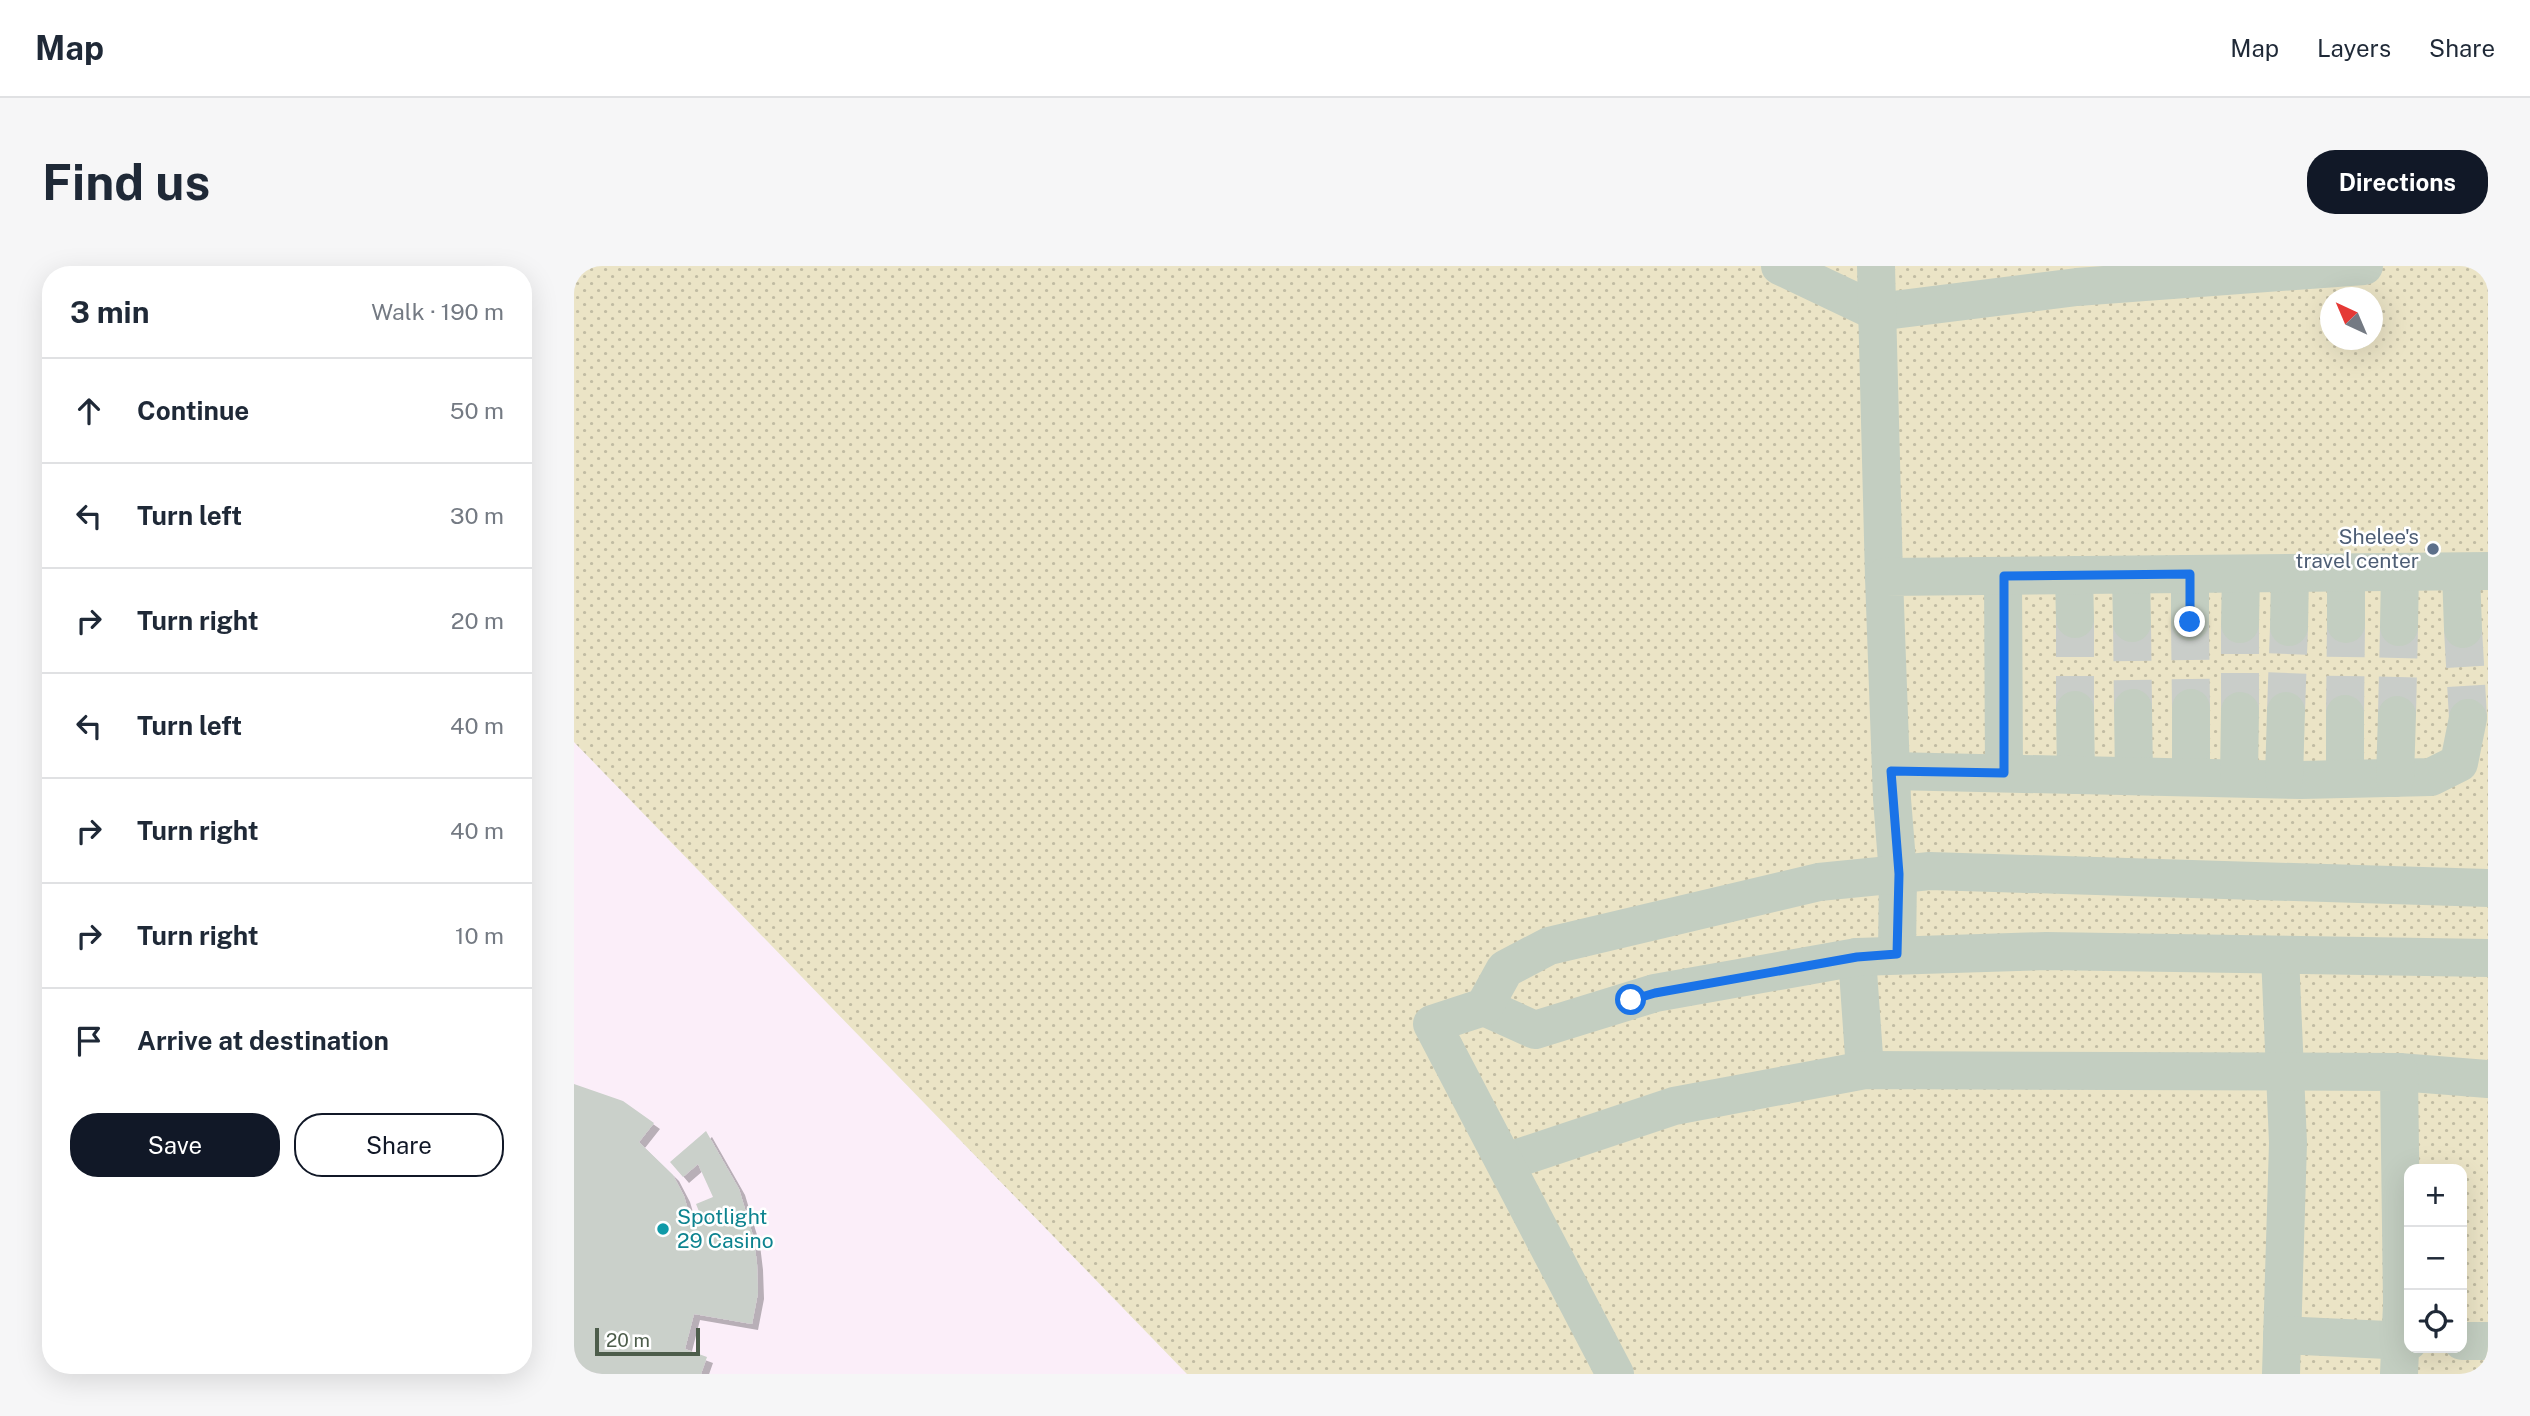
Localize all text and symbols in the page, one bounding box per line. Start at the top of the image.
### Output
text: Map [35,29,104,67]
text: Map [2230,34,2279,62]
text: Layers [2317,34,2391,62]
text: Share [2429,34,2495,62]
button: Directions [2307,150,2488,214]
text: Find us [42,153,210,211]
north arrow [2320,287,2383,350]
text: 3 min [70,294,149,330]
text: Walk · 190 m [371,298,504,325]
icon: ahead [70,392,108,430]
text: Continue [137,395,249,426]
text: 50 m [450,397,504,424]
icon: left [70,497,108,535]
text: Turn left [137,500,242,531]
text: 30 m [450,502,504,529]
place label: Shelee's travel center [2295,524,2419,573]
marker: Shelee's travel center [2425,541,2441,557]
icon: right [70,602,108,640]
text: Turn right [137,605,259,636]
route end [2174,606,2205,637]
text: 20 m [451,607,504,634]
icon: left [70,707,108,745]
text: Turn left [137,710,242,741]
text: 40 m [450,712,504,739]
icon: right [70,812,108,850]
text: Turn right [137,815,259,846]
text: 40 m [450,817,504,844]
icon: right [70,917,108,955]
text: Turn right [137,920,259,951]
text: 10 m [455,922,504,949]
route start [1615,984,1646,1015]
icon: arrive [70,1022,108,1060]
text: Arrive at destination [137,1025,389,1056]
button: Save [70,1113,280,1177]
button: Share [294,1113,504,1177]
map controls [2404,1164,2467,1353]
button: + [2404,1164,2467,1227]
place label: Spotlight 29 Casino [677,1204,774,1253]
marker: Spotlight 29 Casino [655,1221,671,1237]
button: − [2404,1227,2467,1290]
button: locate [2404,1290,2467,1353]
scale bar [595,1325,700,1357]
text: 20 m [606,1329,650,1351]

